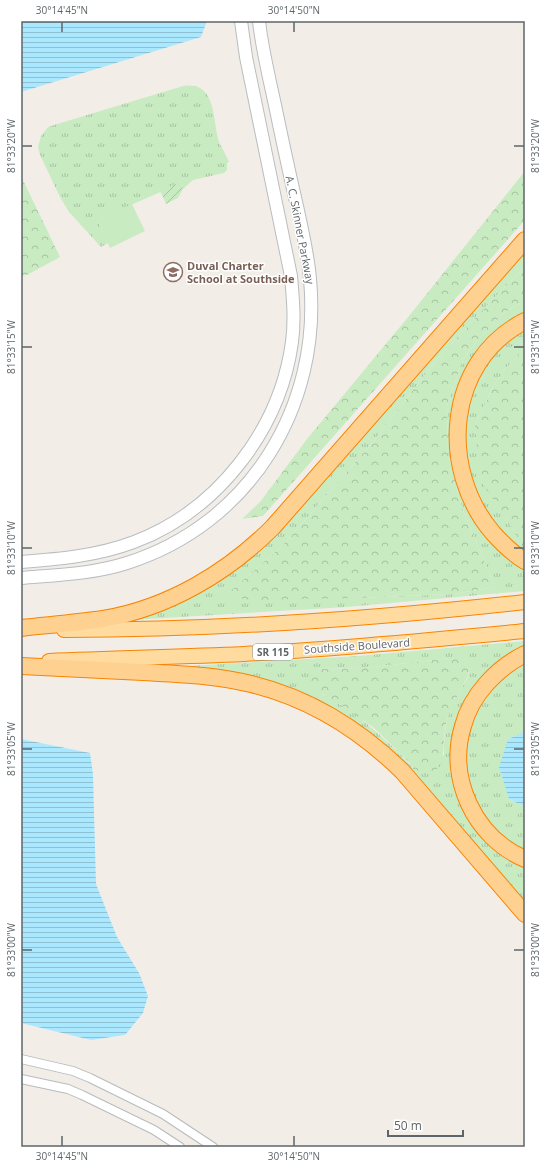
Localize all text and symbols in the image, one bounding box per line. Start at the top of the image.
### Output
text: 30°14'45"N [36,3,88,17]
text: 30°14'50"N [268,3,320,17]
text: 81°33'20"W [4,118,18,173]
text: 81°33'20"W [528,118,542,173]
street label: A. C. Skinner Parkway [283,174,318,286]
place label: Duval Charter School at Southside [187,258,295,286]
school or university icon: Duval Charter School at Southside [162,261,184,283]
text: 81°33'15"W [4,319,18,374]
text: 81°33'15"W [528,319,542,374]
text: 81°33'10"W [4,520,18,575]
text: 81°33'10"W [528,520,542,575]
street label: Southside Boulevard [304,634,410,657]
road number: SR 115 [253,644,293,660]
text: 81°33'05"W [4,721,18,776]
text: 81°33'05"W [528,721,542,776]
text: 81°33'00"W [4,922,18,977]
text: 81°33'00"W [528,922,542,977]
scale bar [388,1112,463,1138]
text: 50 m [394,1117,422,1134]
text: 30°14'45"N [36,1149,88,1163]
text: 30°14'50"N [268,1149,320,1163]

